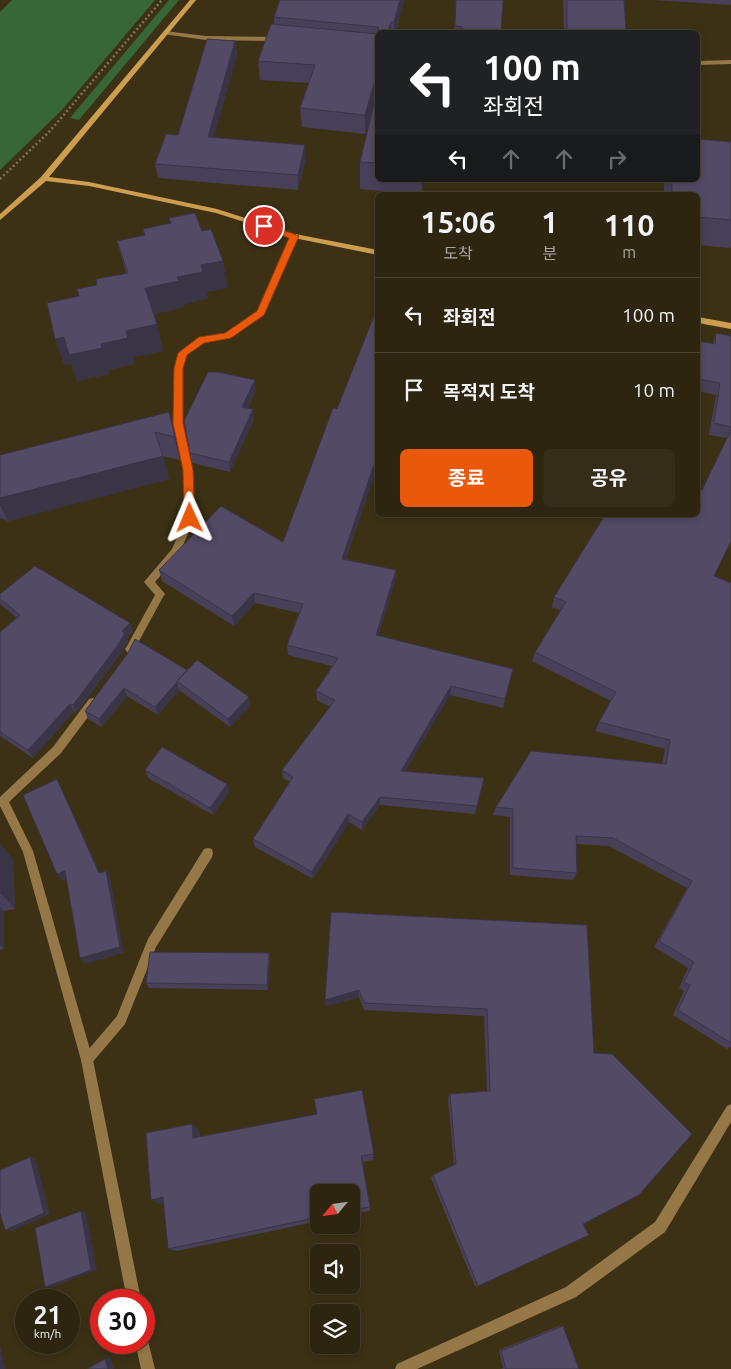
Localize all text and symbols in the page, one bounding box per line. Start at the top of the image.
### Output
text: 100 m [483,47,581,87]
icon: left [400,50,465,115]
text: 좌회전 [483,93,544,118]
icon: left [444,145,472,173]
icon: ahead [497,145,525,173]
icon: ahead [550,145,578,173]
icon: right [603,145,631,173]
pin [243,205,285,247]
text: 15:06 [421,205,496,239]
text: 1 [541,205,558,239]
text: 110 [604,208,654,242]
icon: arrive [250,212,278,240]
text: m [622,243,636,261]
text: 도착 [443,244,473,262]
text: 분 [542,244,557,262]
icon: left [400,301,428,329]
text: 100 m [622,304,675,326]
text: 좌회전 [443,306,495,328]
icon: arrive [400,376,428,404]
text: 10 m [633,379,675,401]
text: 목적지 도착 [443,381,535,403]
button: 종료 [400,449,533,507]
button: 공유 [543,449,675,507]
position arrow [163,491,215,543]
north arrow [310,1184,360,1234]
map controls [310,1184,360,1354]
button: sound [310,1244,360,1294]
speed limit sign: 30 [90,1289,155,1354]
text: 21 [33,1301,62,1329]
button: layers [310,1304,360,1354]
text: km/h [34,1327,61,1340]

